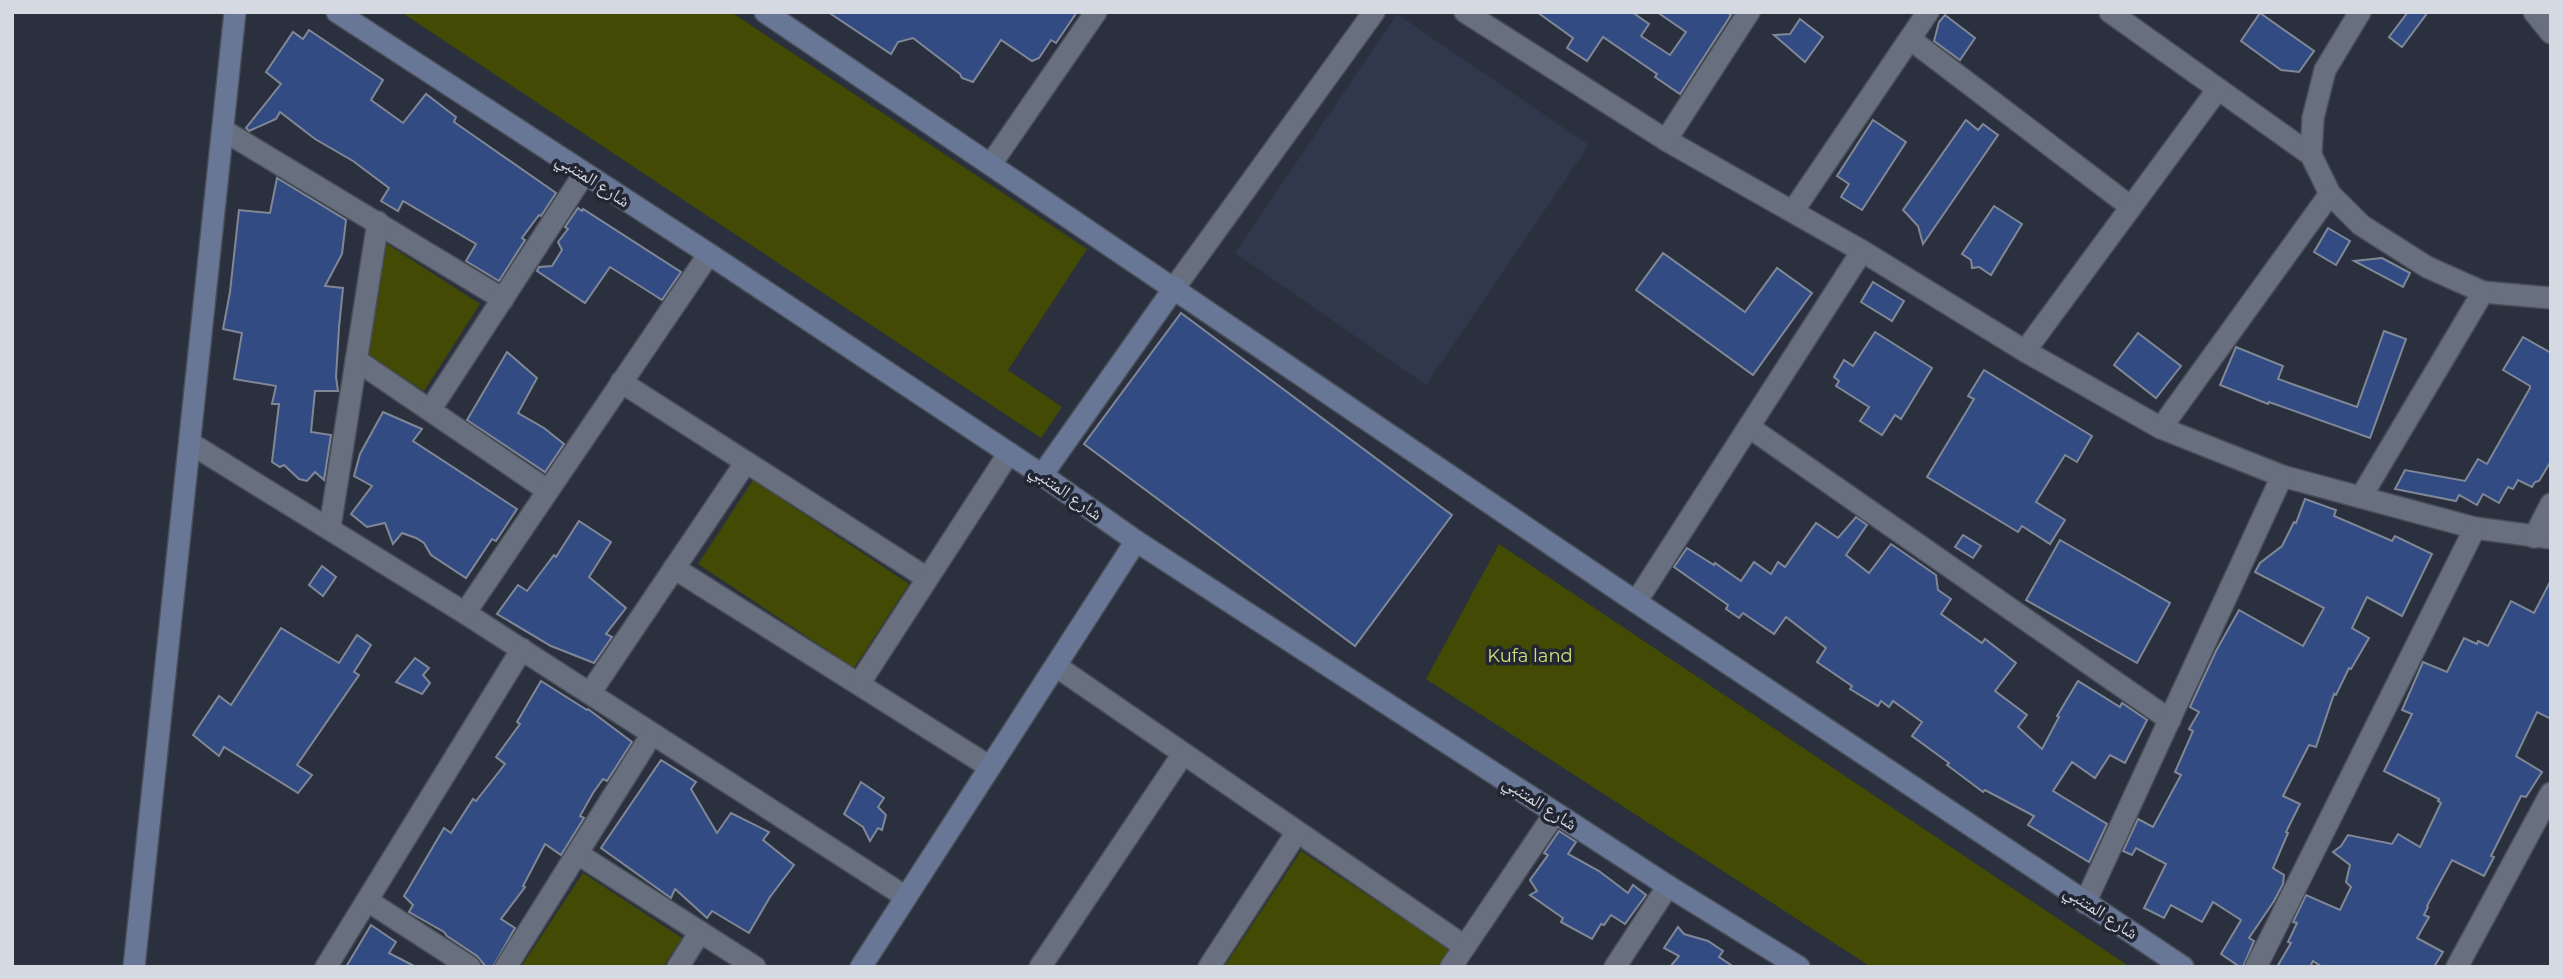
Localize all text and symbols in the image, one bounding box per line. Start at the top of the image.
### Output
street label: شارع المتنبي [550,148,634,215]
street label: شارع المتنبي [1023,459,1107,528]
park label: Kufa land [1487,645,1573,667]
street label: شارع المتنبي [1497,771,1581,838]
street label: شارع المتنبي [2058,880,2142,947]

